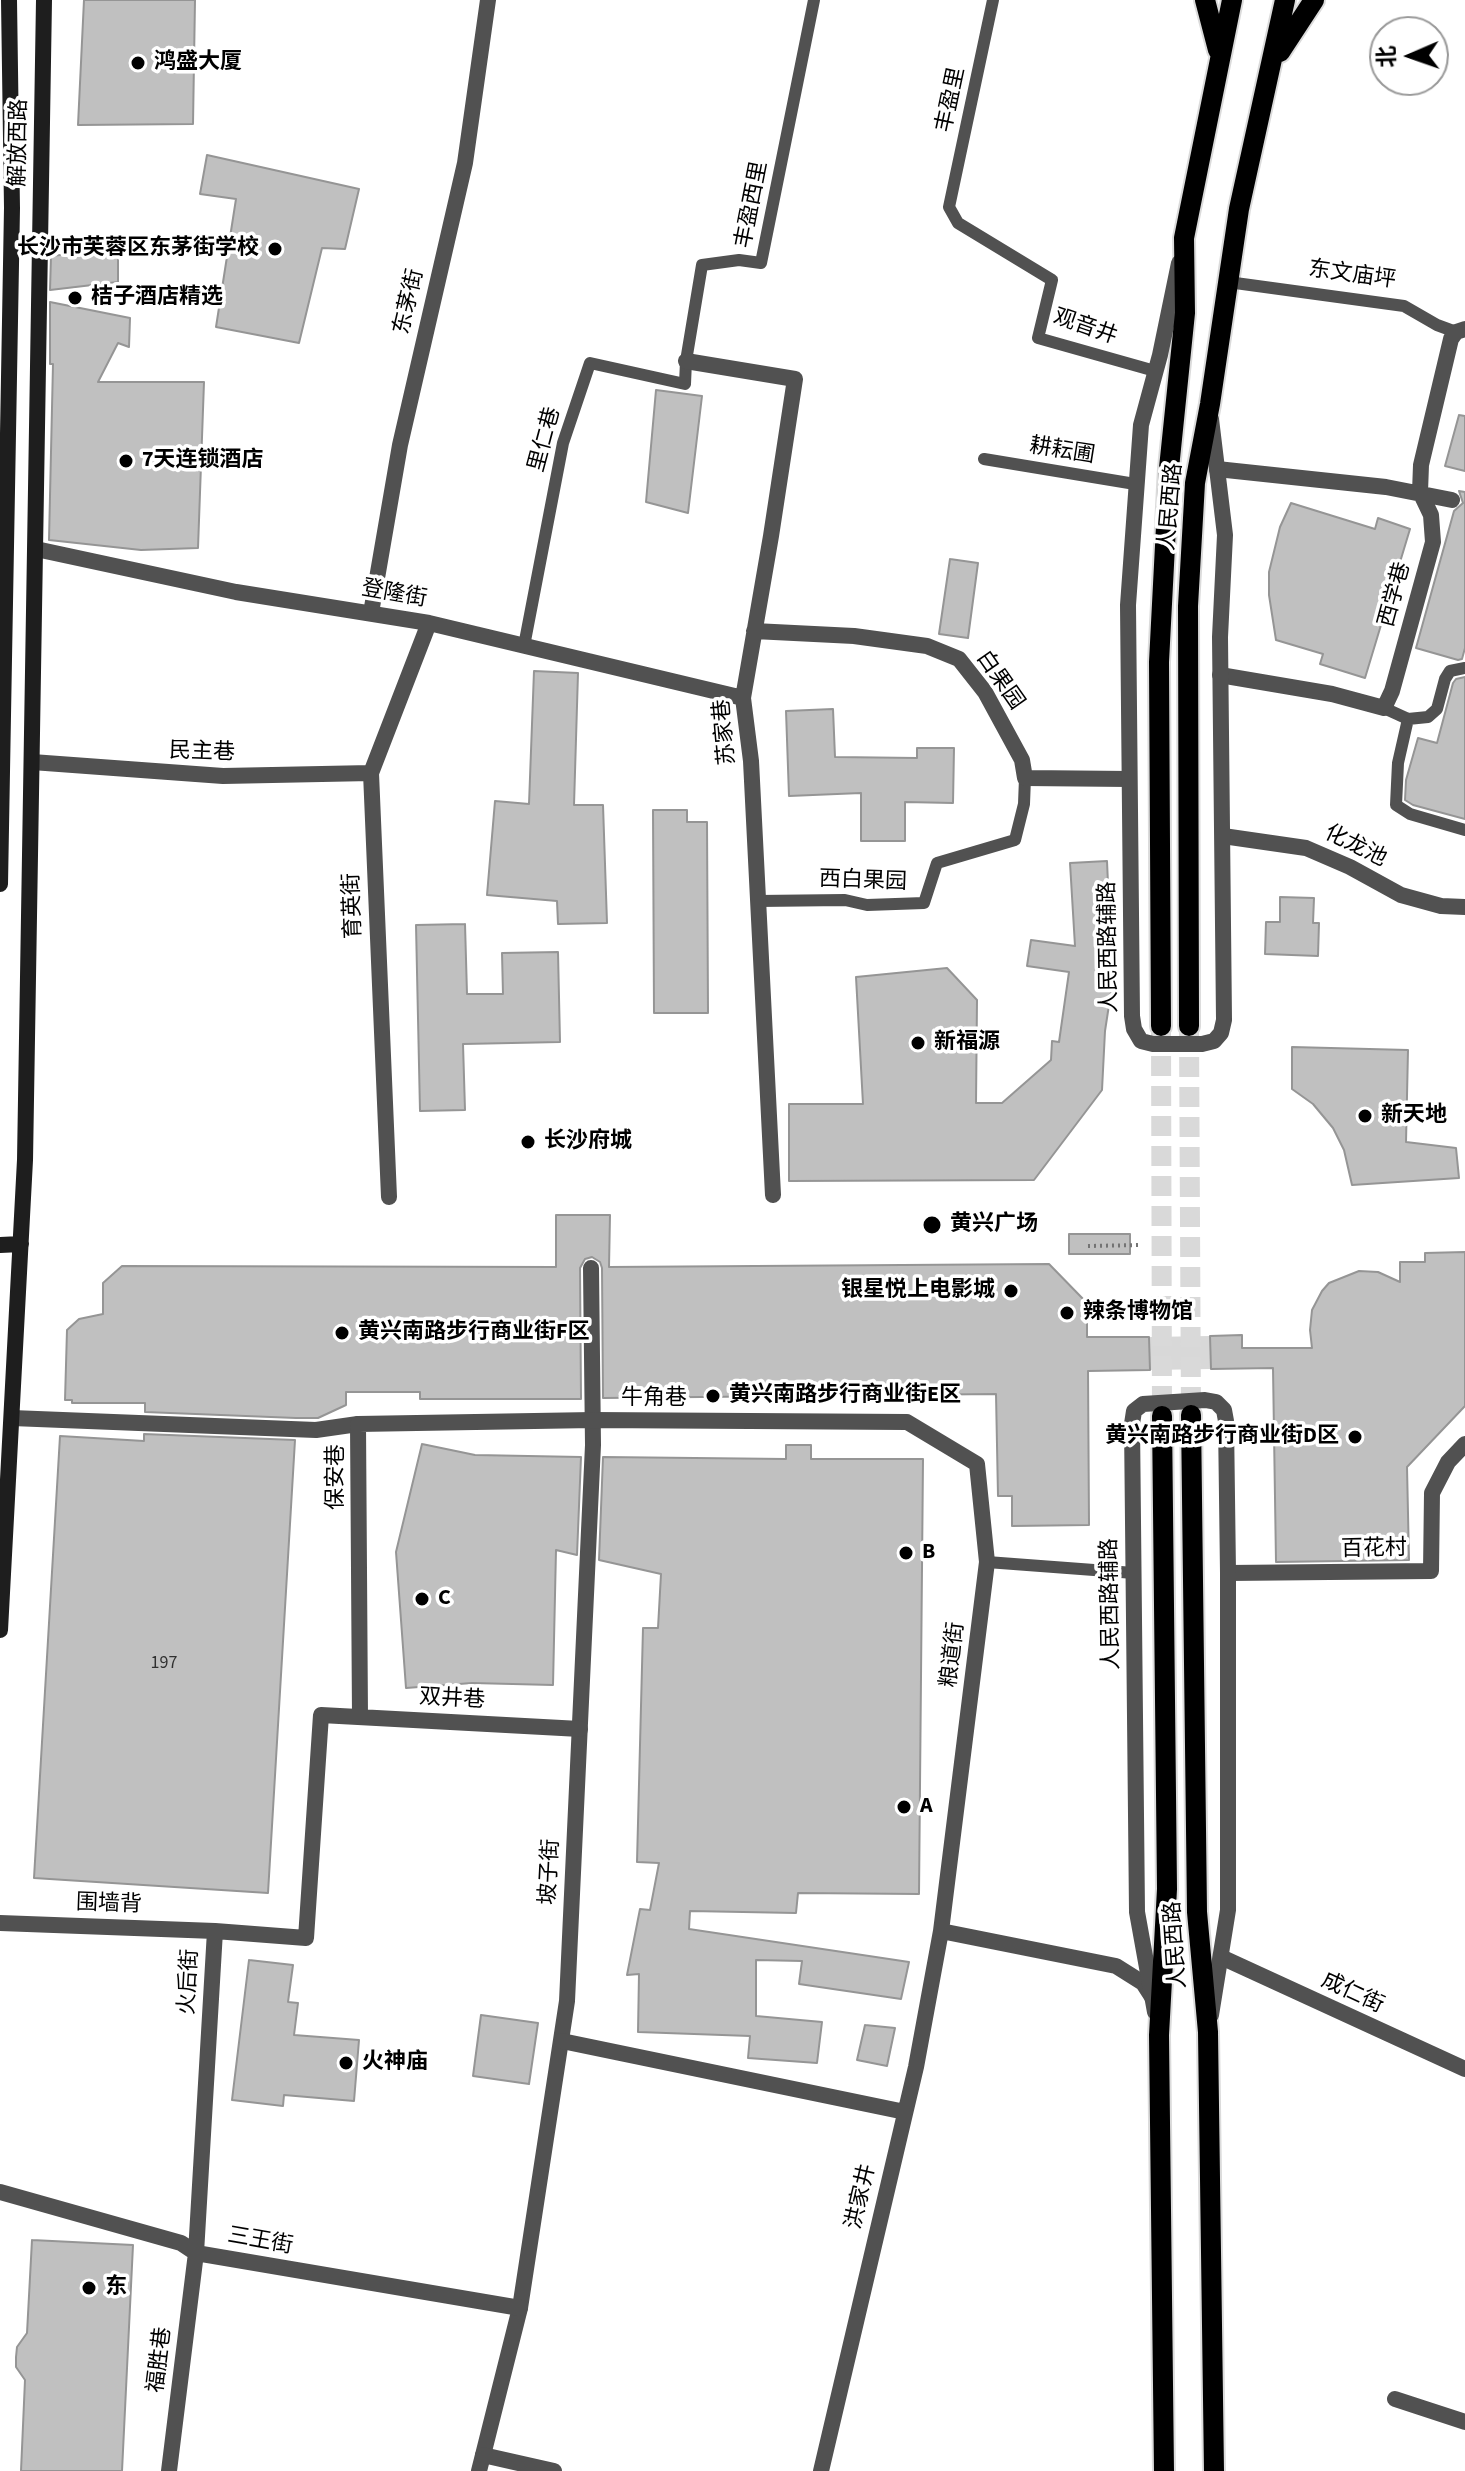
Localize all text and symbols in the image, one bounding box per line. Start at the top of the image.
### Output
north arrow [1369,16,1449,96]
text: 北 [1371,45,1403,68]
place label: 鸿盛大厦 [154,50,242,76]
marker: 鸿盛大厦 [129,54,147,72]
street label: 丰盈里 [932,65,972,135]
street label: 解放西路 [6,99,34,187]
street label: 丰盈西里 [732,159,774,251]
place label: 长沙市芙蓉区东茅街学校 [17,236,259,262]
marker: 长沙市芙蓉区东茅街学校 [266,240,284,258]
street label: 东文庙坪 [1307,257,1397,295]
street label: 东茅街 [390,267,430,337]
place label: 桔子酒店精选 [91,285,223,311]
marker: 桔子酒店精选 [66,289,84,307]
street label: 观音井 [1050,305,1120,351]
street label: 里仁巷 [525,405,567,475]
street label: 耕耘圃 [1027,434,1097,470]
place label: 7天连锁酒店 [142,448,264,474]
marker: 7天连锁酒店 [117,452,135,470]
street label: 人民西路 [1155,462,1189,552]
street label: 西学巷 [1375,560,1417,630]
street label: 登隆街 [359,576,429,614]
street label: 白果园 [969,646,1029,716]
street label: 苏家巷 [710,698,742,766]
street label: 民主巷 [169,739,235,767]
street label: 化龙池 [1320,821,1390,873]
street label: 西白果园 [819,867,907,897]
street label: 育英街 [340,873,368,939]
street label: 人民西路辅路 [1096,881,1124,1013]
place label: 新福源 [934,1030,1000,1056]
marker: 新福源 [909,1034,927,1052]
place label: 新天地 [1381,1103,1447,1129]
marker: 新天地 [1356,1107,1374,1125]
place label: 长沙府城 [544,1129,632,1155]
marker: 长沙府城 [519,1133,537,1151]
place label: 黄兴广场 [950,1212,1038,1238]
marker: 黄兴广场 [921,1214,943,1236]
place label: 银星悦上电影城 [841,1278,995,1304]
marker: 银星悦上电影城 [1002,1282,1020,1300]
place label: 辣条博物馆 [1083,1300,1193,1326]
marker: 辣条博物馆 [1058,1304,1076,1322]
place label: 黄兴南路步行商业街F区 [358,1320,590,1346]
marker: 黄兴南路步行商业街F区 [333,1324,351,1342]
place label: 黄兴南路步行商业街E区 [729,1383,961,1409]
street label: 牛角巷 [621,1386,687,1412]
marker: 黄兴南路步行商业街E区 [704,1387,722,1405]
place label: 黄兴南路步行商业街D区 [1105,1424,1339,1450]
marker: 黄兴南路步行商业街D区 [1346,1428,1364,1446]
street label: 保安巷 [324,1444,350,1510]
street label: 百花村 [1341,1536,1407,1564]
street label: 人民西路辅路 [1098,1538,1126,1670]
place label: B [922,1540,935,1566]
marker: B [897,1544,915,1562]
place label: C [438,1586,451,1612]
marker: C [413,1590,431,1608]
street label: 粮道街 [937,1621,971,1689]
house number: 197 [151,1653,177,1675]
street label: 双井巷 [418,1685,486,1715]
place label: A [920,1794,933,1820]
marker: A [895,1798,913,1816]
street label: 坡子街 [536,1838,566,1906]
street label: 围墙背 [76,1891,142,1919]
street label: 人民西路 [1161,1900,1193,1990]
street label: 火后街 [175,1948,205,2016]
street label: 成仁街 [1317,1968,1387,2020]
place label: 火神庙 [362,2050,428,2076]
marker: 火神庙 [337,2054,355,2072]
street label: 洪家井 [842,2162,882,2232]
street label: 三王街 [225,2223,295,2261]
place label: 东 [105,2275,127,2301]
marker: 东 [80,2279,98,2297]
street label: 福胜巷 [144,2326,178,2394]

